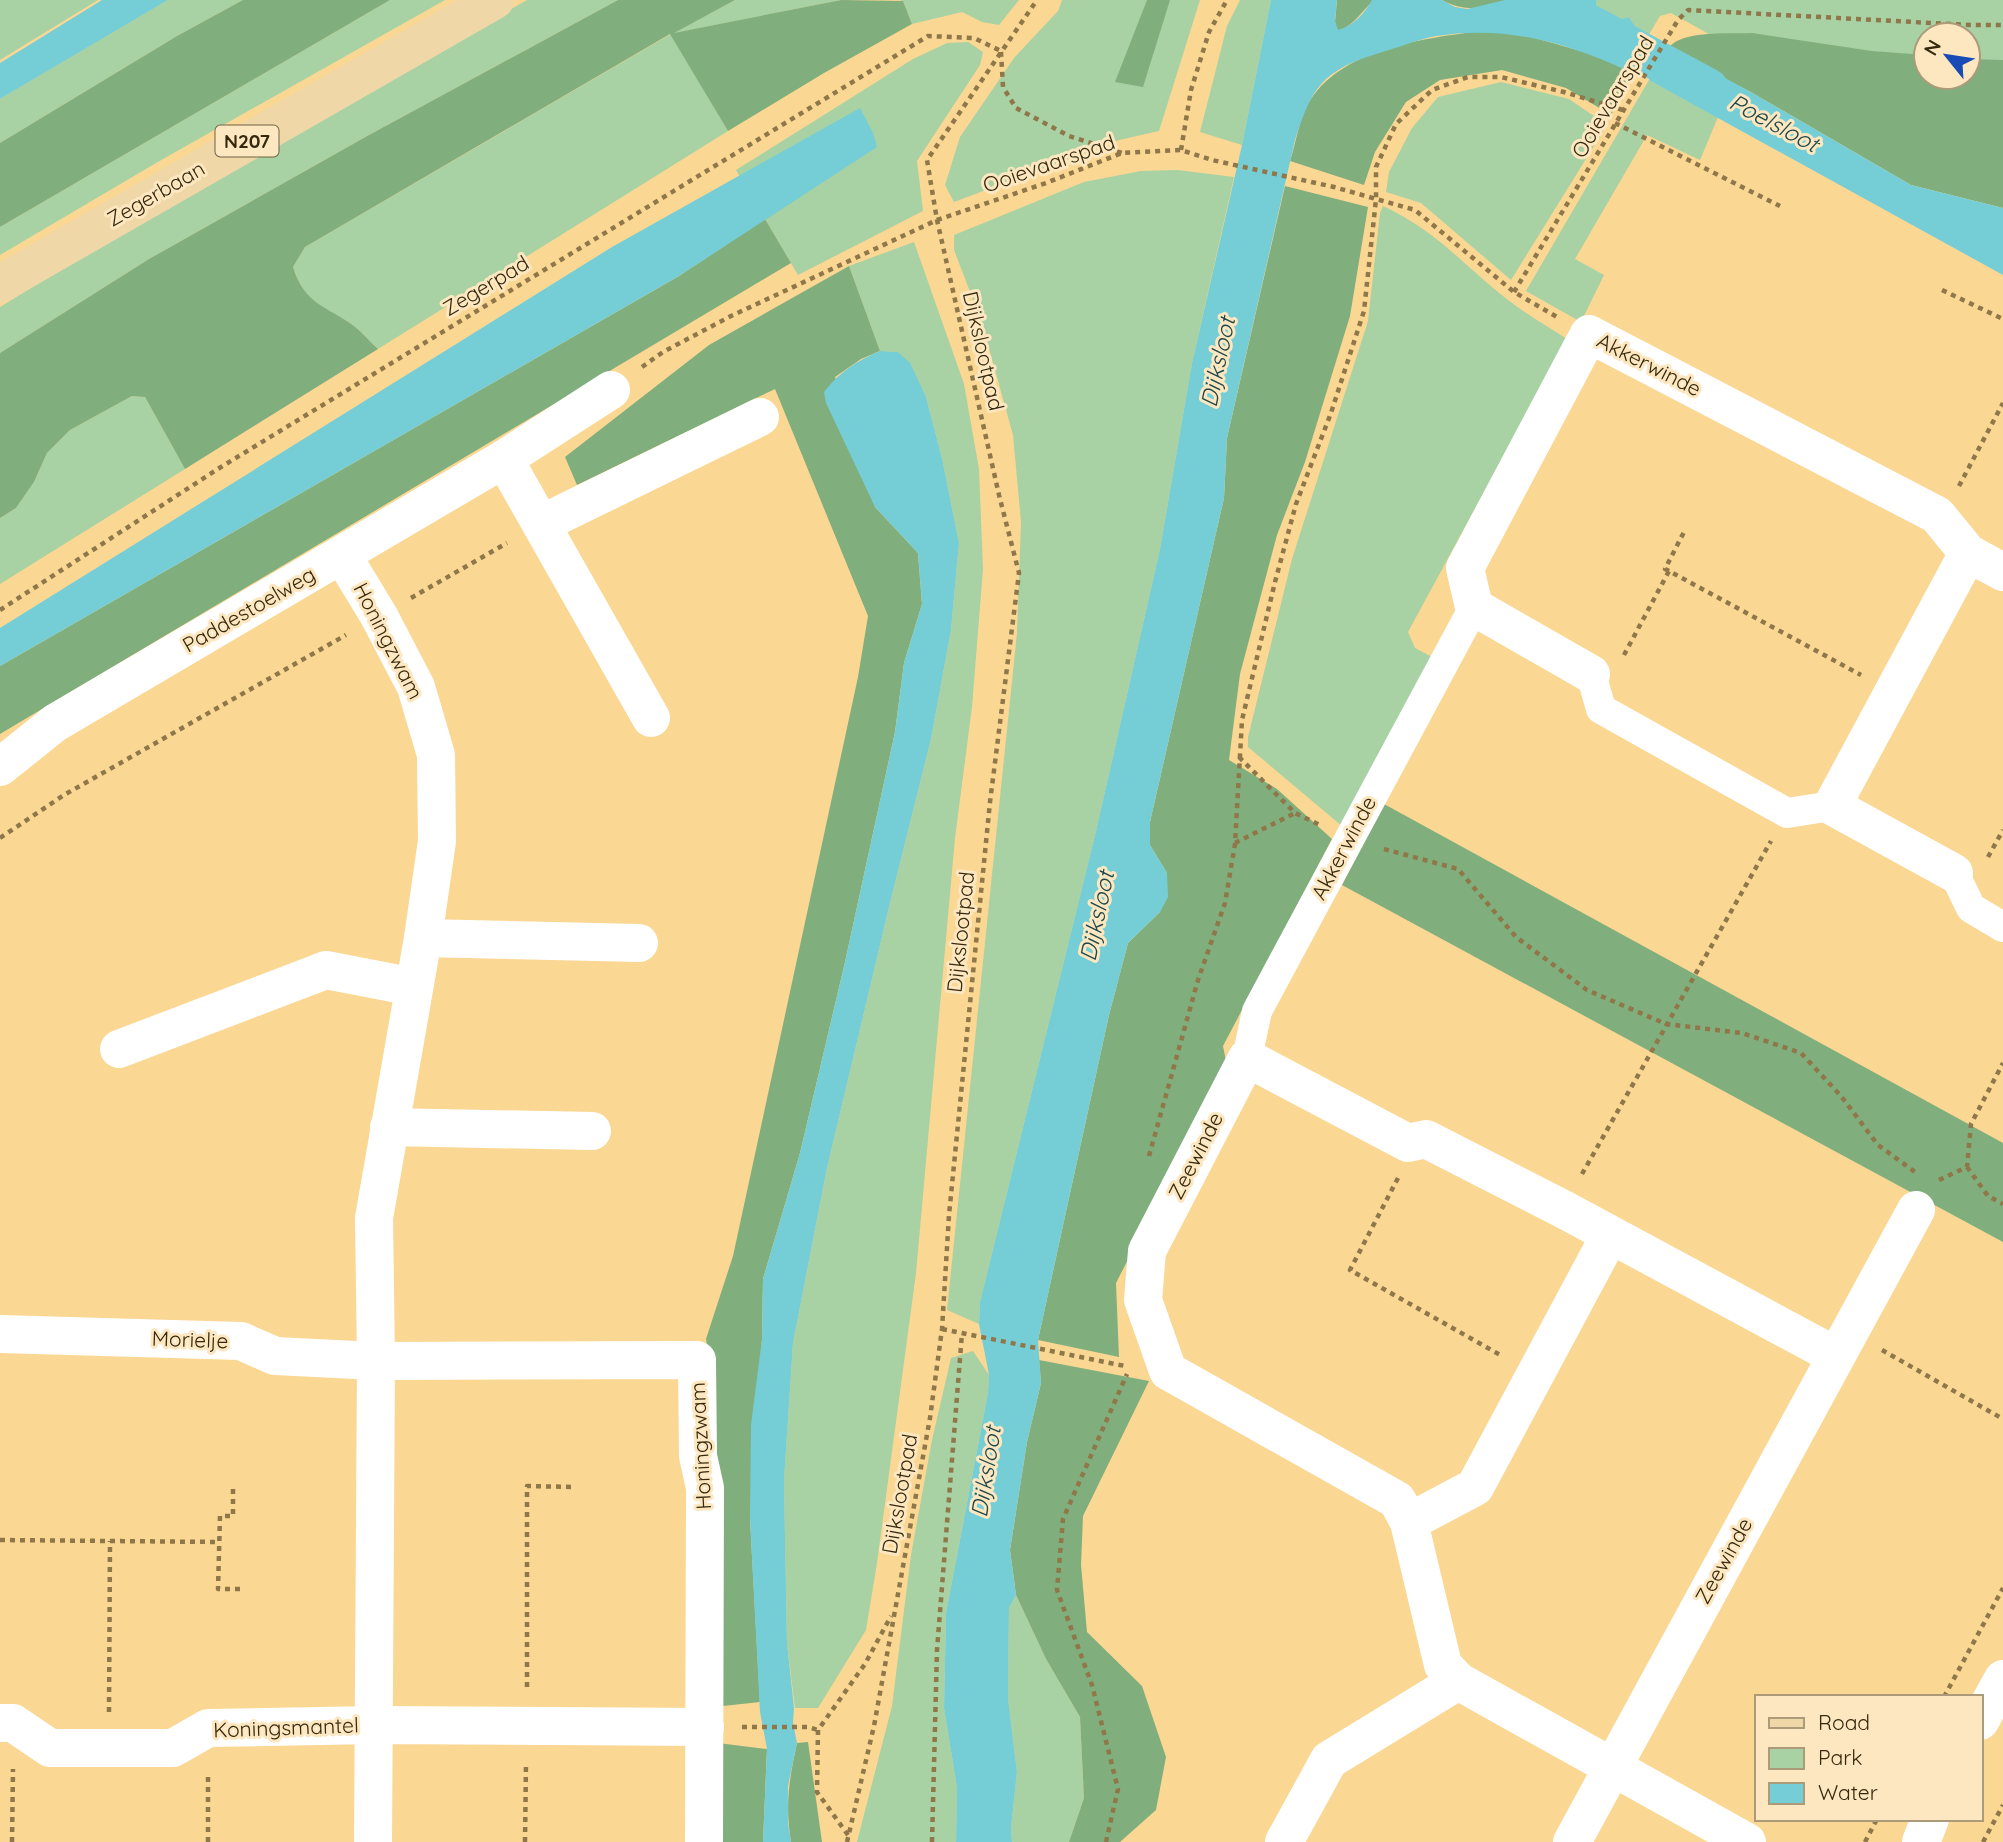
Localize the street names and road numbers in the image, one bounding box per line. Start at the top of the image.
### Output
street label: Ooievaarspad [1565,31,1659,162]
road number: N207 [216,125,278,156]
street label: Ooievaarspad [979,128,1118,198]
street label: Zegerbaan [102,155,209,231]
street label: Zegerpad [438,249,533,321]
street label: Dijkslootpad [958,289,1010,413]
street label: Akkerwinde [1593,327,1706,401]
street label: Paddestoelweg [177,561,320,658]
street label: Honingzwam [348,578,429,703]
street label: Akkerwinde [1305,791,1381,904]
street label: Dijkslootpad [941,870,979,994]
street label: Zeewinde [1162,1108,1228,1203]
street label: Morielje [151,1325,229,1353]
street label: Honingzwam [684,1382,716,1510]
street label: Dijkslootpad [876,1432,922,1556]
street label: Zeewinde [1689,1513,1757,1608]
street label: Koningsmantel [213,1711,359,1743]

